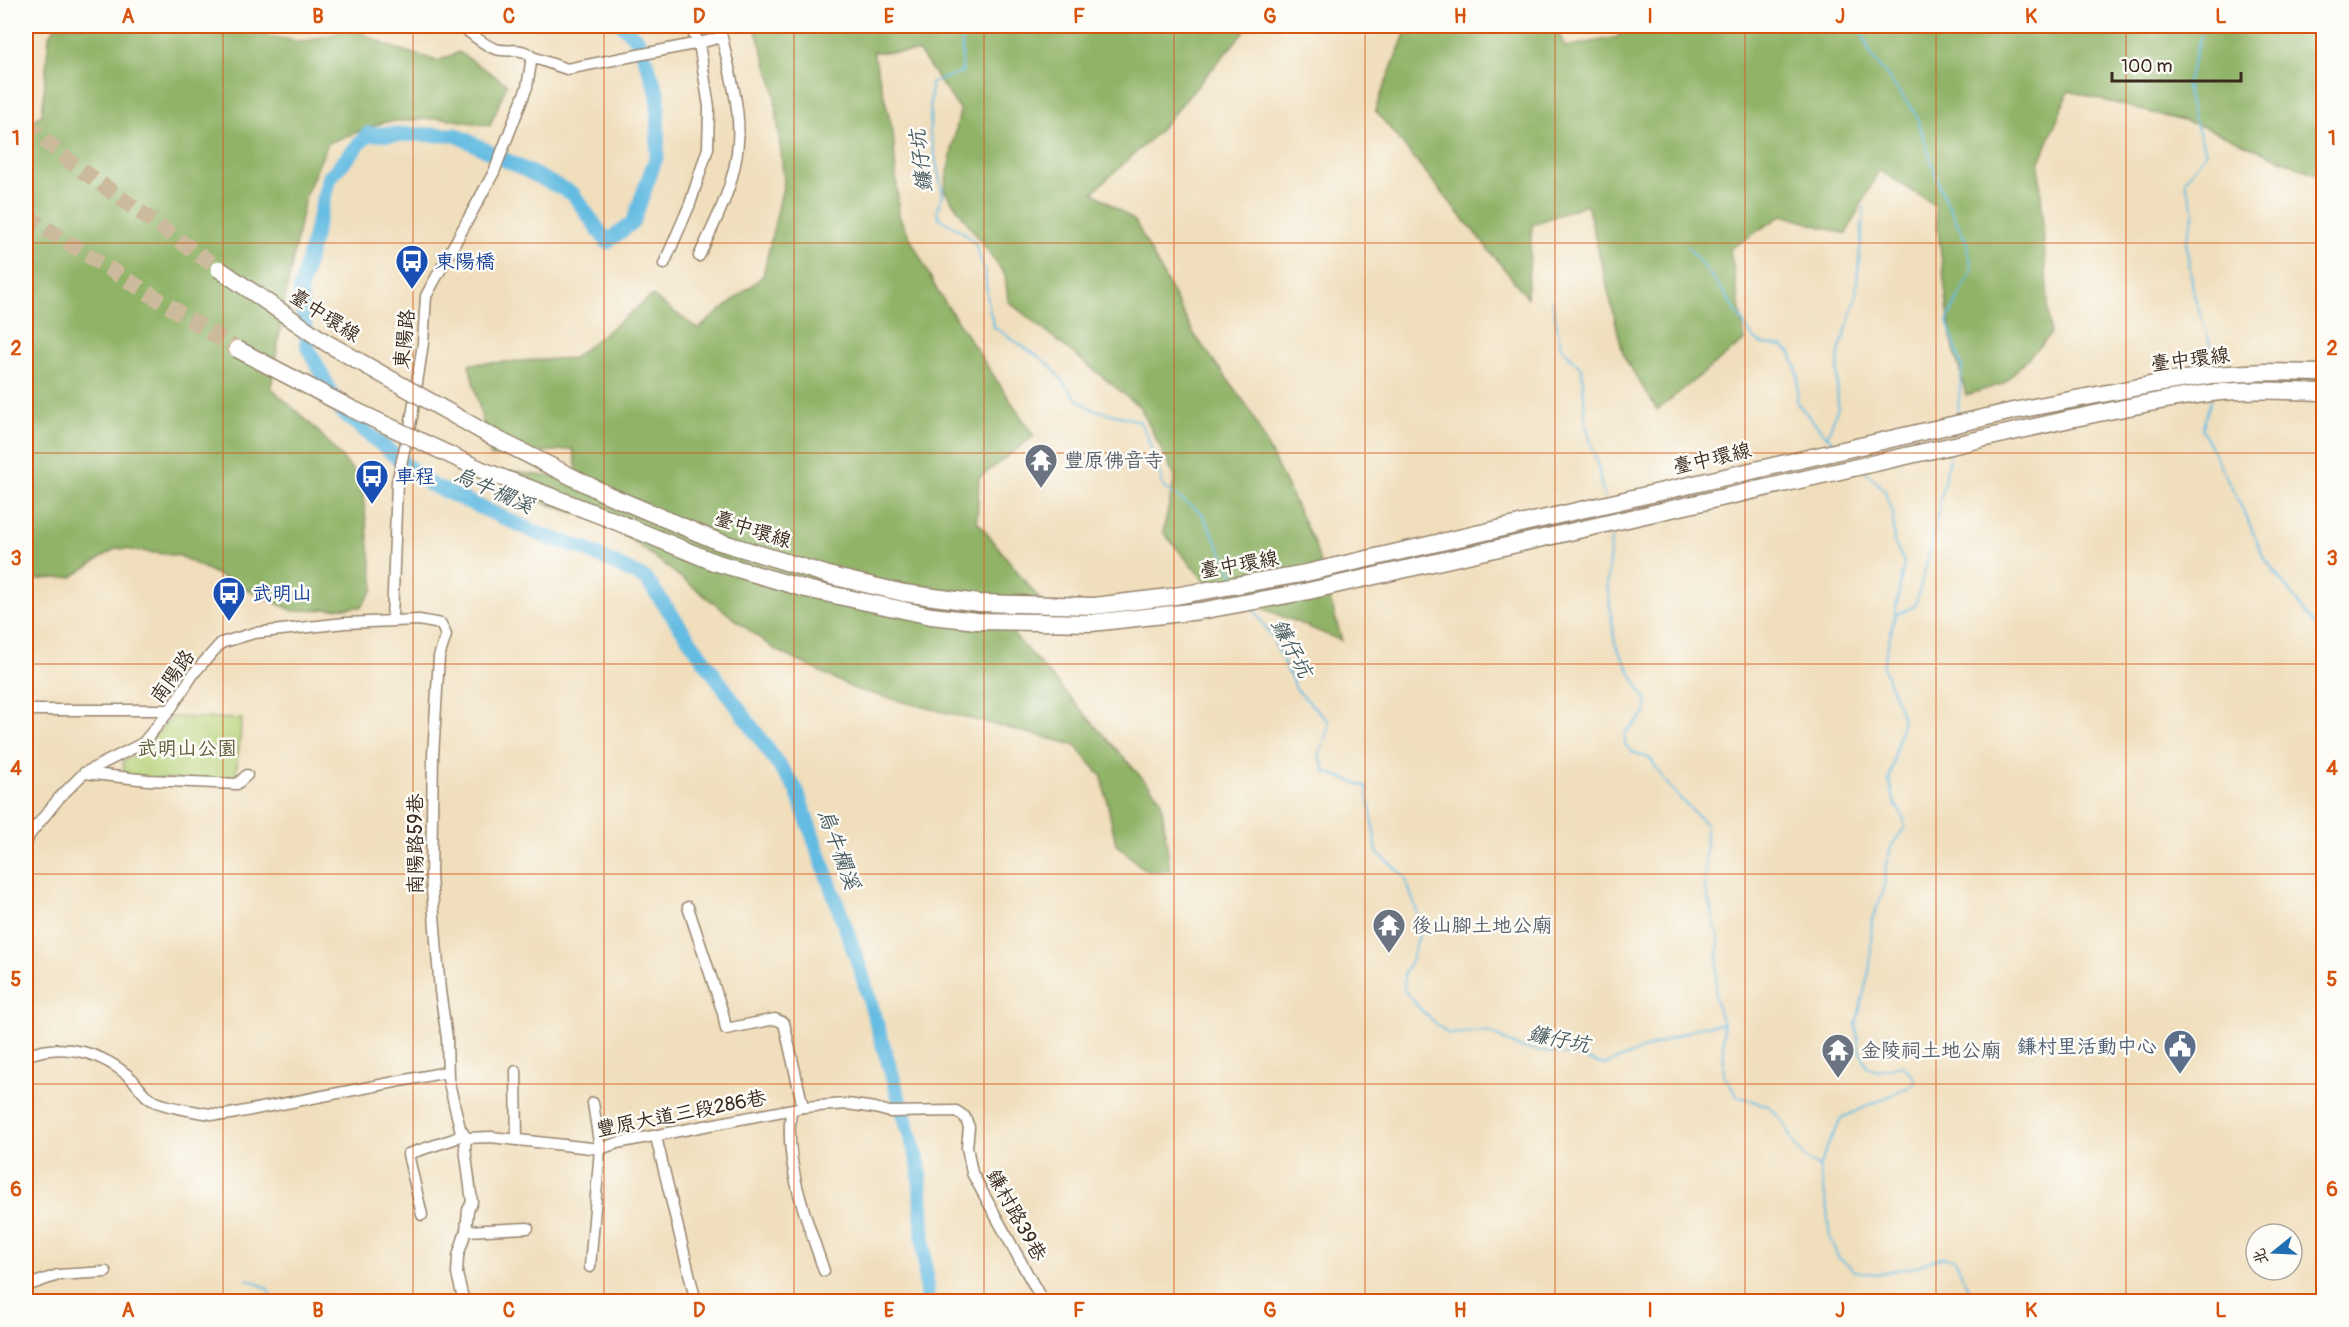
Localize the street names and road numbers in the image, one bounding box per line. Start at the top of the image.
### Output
street label: 臺中環線 [284,283,365,348]
street label: 東陽路 [389,307,420,370]
street label: 臺中環線 [2149,342,2231,377]
street label: 臺中環線 [1670,437,1754,480]
street label: 臺中環線 [711,505,795,554]
street label: 臺中環線 [1198,545,1281,584]
street label: 南陽路 [145,644,201,708]
street label: 南陽路59巷 [403,792,428,895]
street label: 豐原大道三段286巷 [594,1085,769,1142]
street label: 鎌村路39巷 [981,1165,1053,1267]

